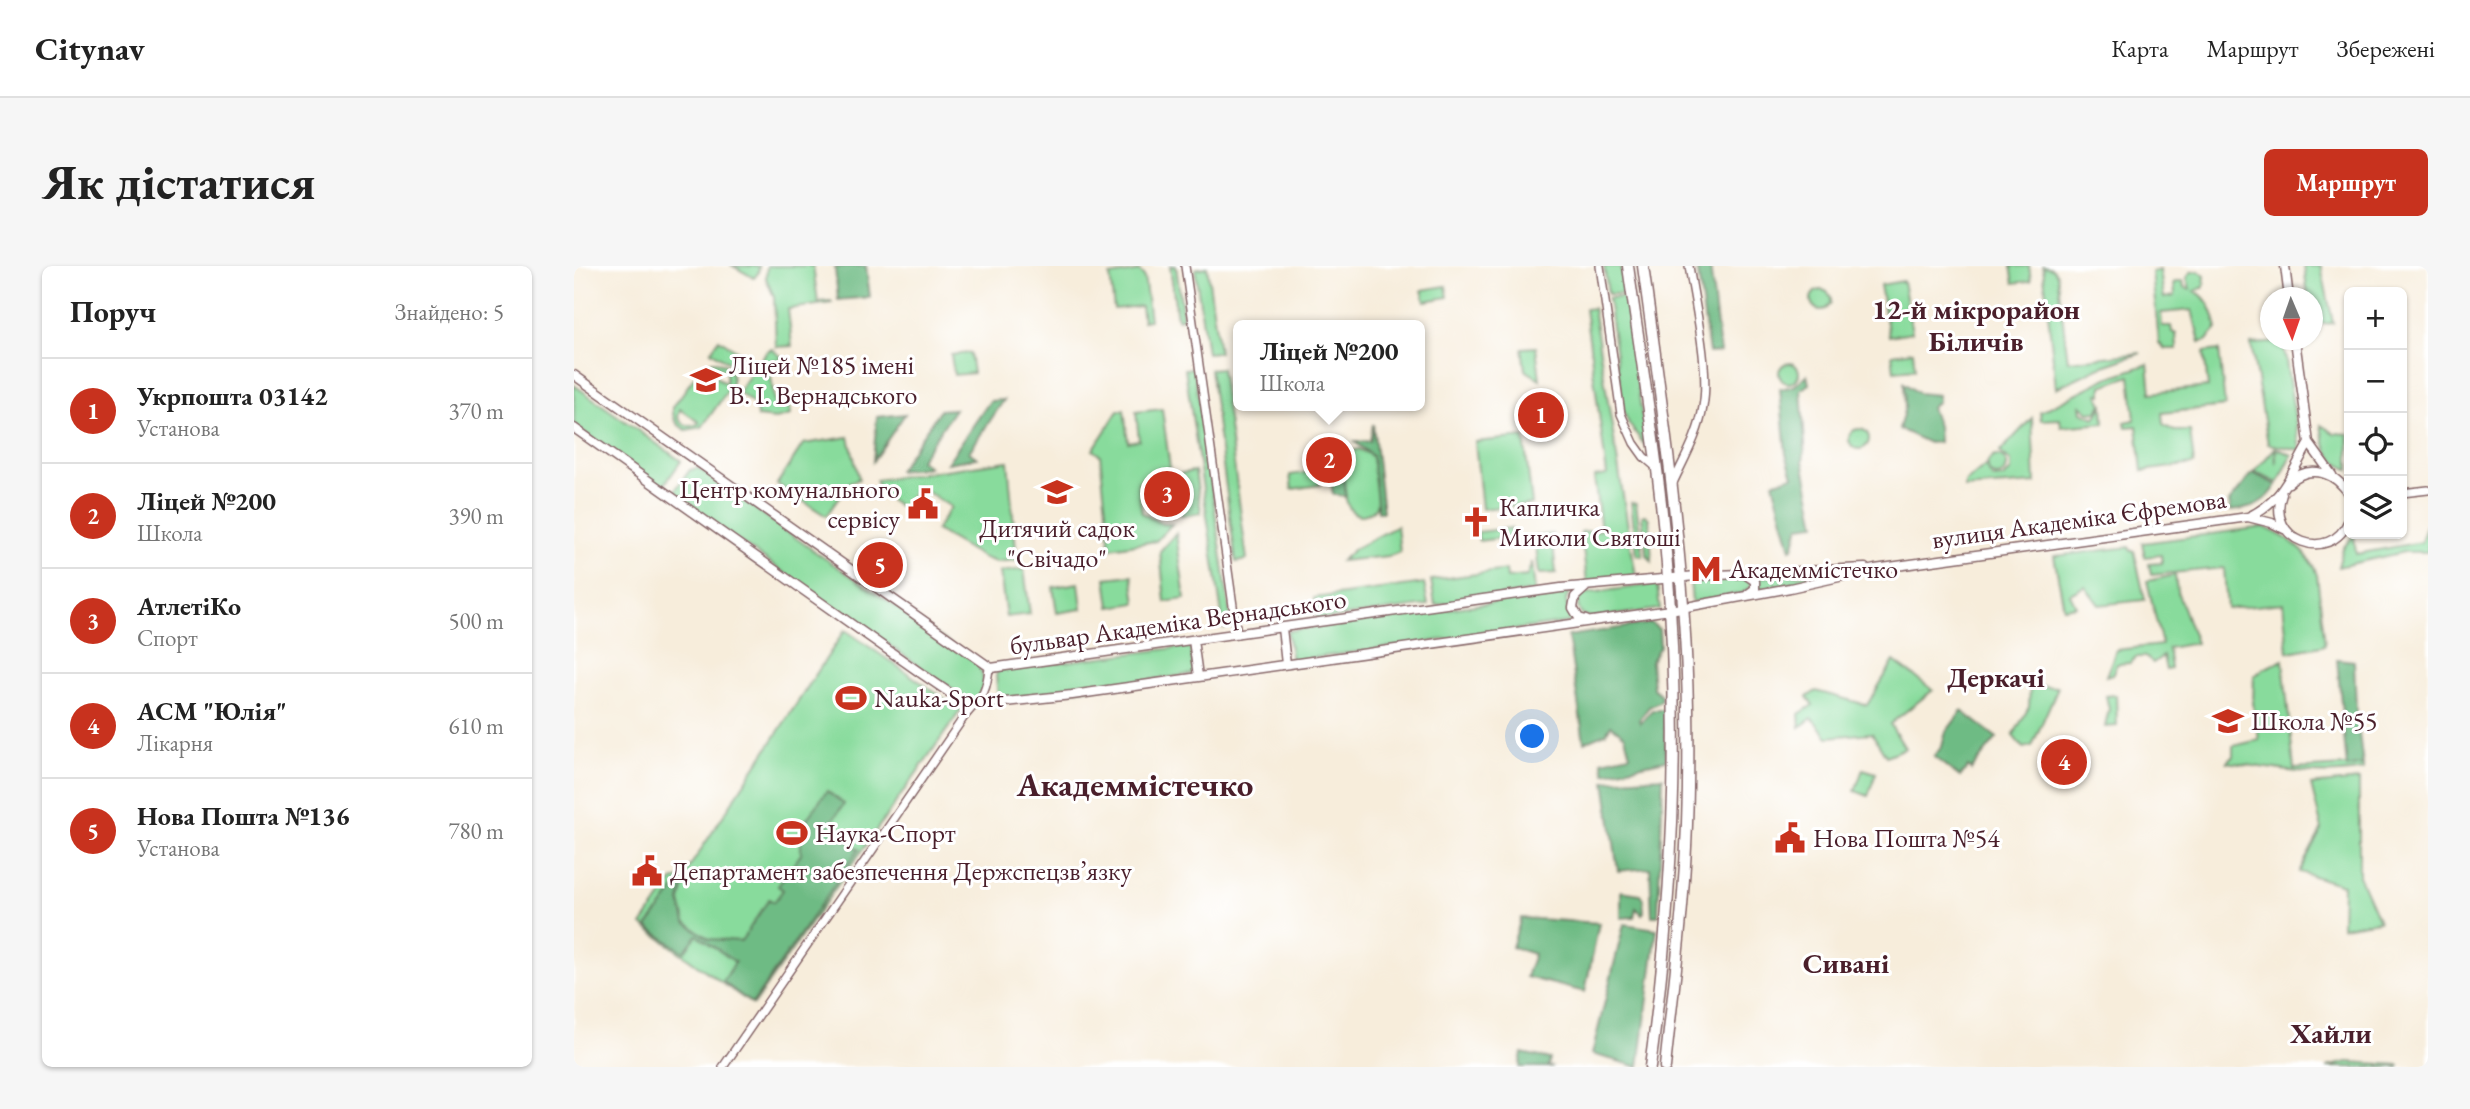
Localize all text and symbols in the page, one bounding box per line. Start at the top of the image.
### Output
text: Citynav [35,27,145,70]
text: Карта [2111,33,2169,64]
text: Маршрут [2207,33,2299,64]
text: Збережені [2337,33,2435,64]
button: Маршрут [2264,149,2428,216]
text: Як дістатися [42,150,316,214]
north arrow [2260,287,2323,350]
map controls [2344,287,2407,539]
button: + [2344,287,2407,350]
district label: 12-й мікрорайон Біличів [1872,291,2080,359]
text: Поруч [70,292,156,331]
text: Знайдено: 5 [395,297,504,327]
popup [1233,320,1425,411]
text: Ліцей №200 [1259,334,1399,368]
place label: Ліцей №185 імені В. І. Вернадського [729,348,917,412]
button: − [2344,350,2407,413]
school or university icon: Ліцей №185 імені В. І. Вернадського [689,363,723,397]
text: Школа [1259,368,1325,398]
text: Укрпошта 03142 [137,379,328,413]
pin: 1 [1518,389,1564,441]
text: 1 [87,396,99,426]
text: 370 m [448,396,504,426]
text: Установа [137,413,220,443]
button: locate [2344,413,2407,476]
pin: 2 [1306,434,1352,486]
pin: 3 [1144,468,1190,520]
place label: Центр комунального сервісу [680,472,901,536]
school or university icon: Дитячий садок "Свічадо" [1040,475,1074,509]
button: layers [2344,476,2407,539]
street label: вулиця Академіка Єфремова [1930,481,2229,556]
text: Ліцей №200 [137,484,276,518]
public building icon: Центр комунального сервісу [906,487,940,521]
place label: Капличка Миколи Святоші [1499,490,1681,554]
text: 2 [87,501,99,531]
text: 390 m [448,501,504,531]
church icon: Капличка Миколи Святоші [1459,505,1493,539]
place label: Дитячий садок "Свічадо" [979,511,1135,575]
text: Школа [137,518,202,548]
pin: 5 [857,539,903,591]
metro station icon: Академмістечко [1689,552,1723,586]
place label: Академмістечко [1728,552,1898,586]
street label: бульвар Академіка Вернадського [1008,582,1348,662]
text: АтлетіКо [137,589,241,623]
text: 3 [87,606,99,636]
text: 500 m [448,606,504,636]
text: Спорт [137,623,198,653]
district label: Деркачі [1947,659,2045,695]
sports icon: Nauka-Sport [834,681,868,715]
place label: Nauka-Sport [874,681,1004,715]
text: АСМ "Юлія" [137,694,286,728]
school or university icon: Школа №55 [2211,704,2245,738]
place label: Школа №55 [2251,704,2378,738]
text: 4 [87,711,99,741]
text: 610 m [448,711,504,741]
your location [1515,719,1549,753]
text: Лікарня [137,728,213,758]
pin: 4 [2041,736,2087,788]
district label: Академмістечко [1016,763,1253,806]
text: Нова Пошта №136 [137,799,350,833]
text: 5 [87,816,99,846]
text: 780 m [448,816,504,846]
sports icon: Наука-Спорт [775,816,809,850]
place label: Наука-Спорт [815,816,956,850]
public building icon: Нова Пошта №54 [1773,821,1807,855]
place label: Нова Пошта №54 [1813,821,2000,855]
text: Установа [137,833,220,863]
public building icon: Департамент забезпечення Держспецзв’язку [630,854,664,888]
place label: Департамент забезпечення Держспецзв’язку [670,854,1132,888]
district label: Сивані [1803,945,1889,981]
district label: Хайли [2289,1015,2372,1051]

